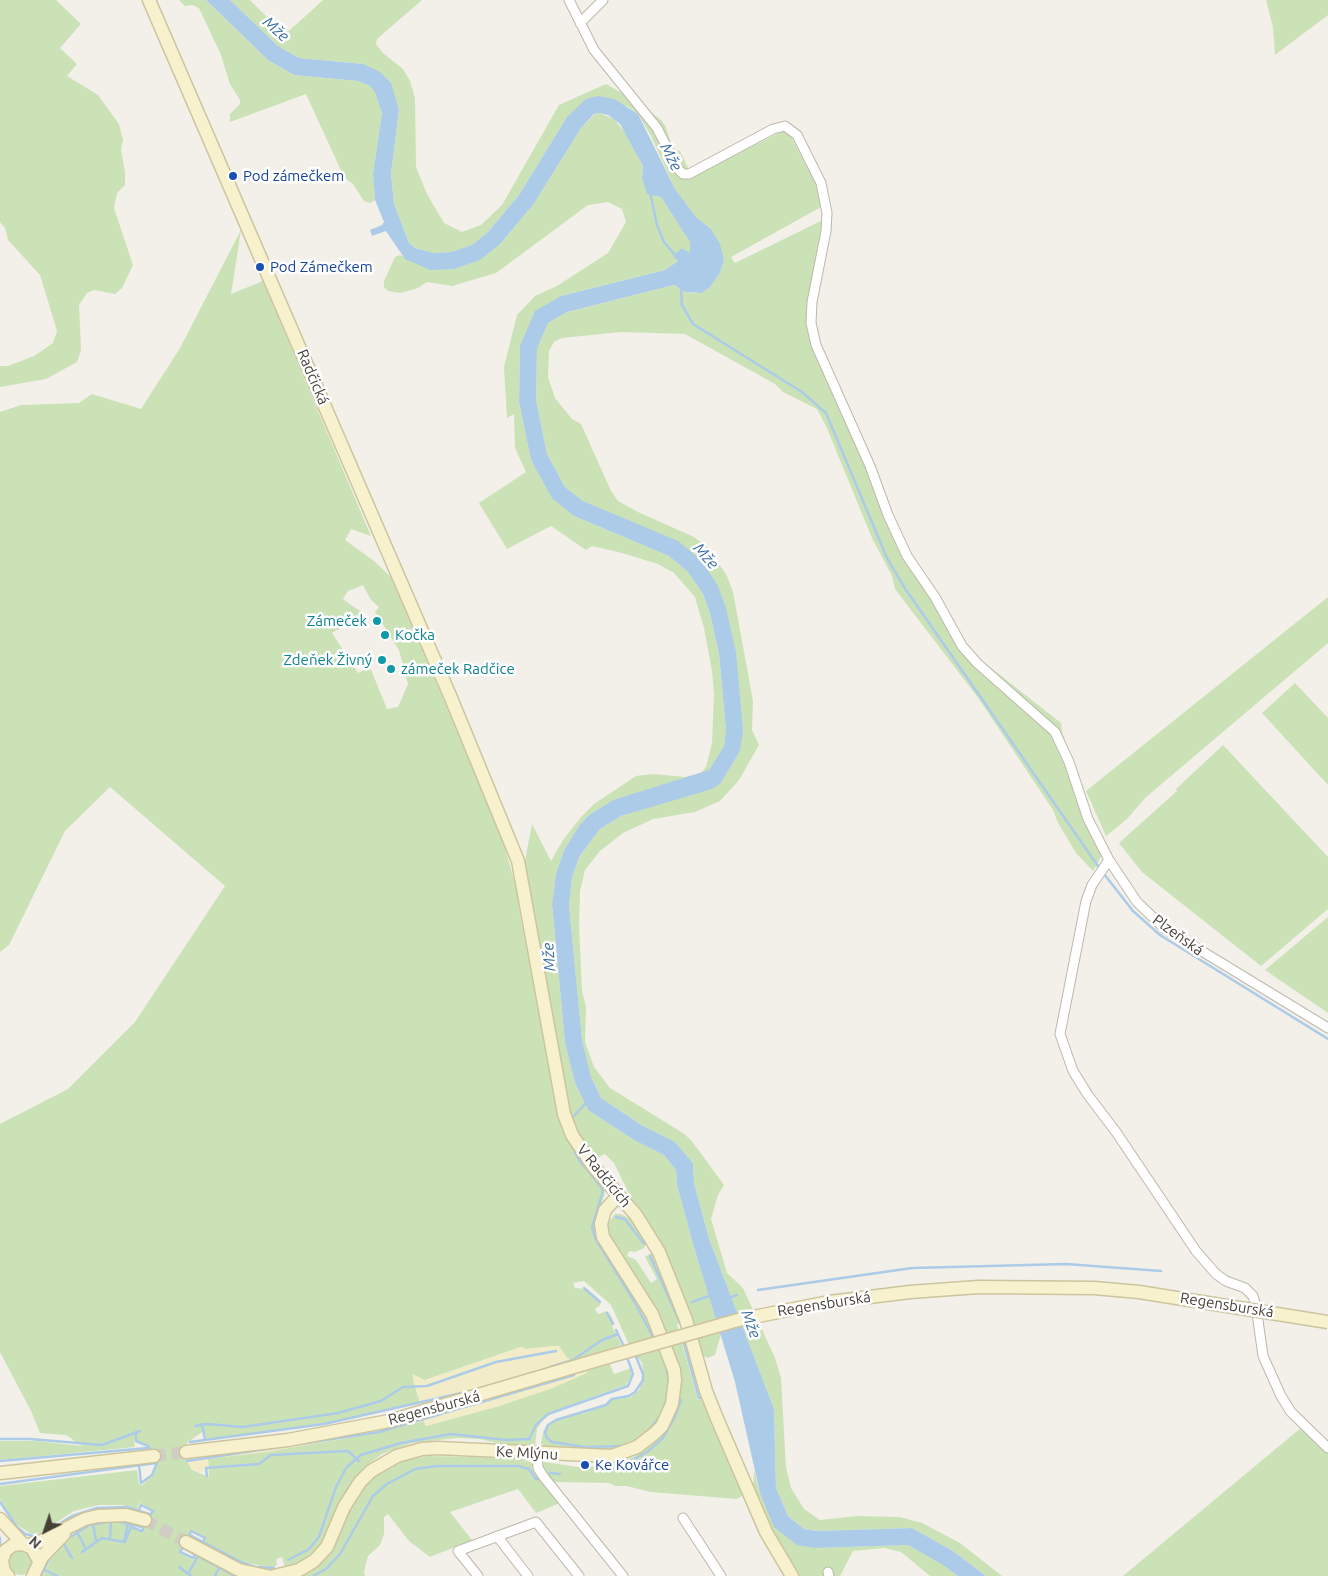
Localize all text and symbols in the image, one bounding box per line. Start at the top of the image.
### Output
water label: Mže [259,12,293,46]
water label: Mže [656,140,686,174]
place label: Pod zámečkem [243,167,344,185]
marker: Pod zámečkem [227,170,239,182]
place label: Pod Zámečkem [270,258,373,276]
marker: Pod Zámečkem [254,261,266,273]
street label: Radčická [293,346,333,408]
water label: Mže [689,539,723,573]
place label: Zámeček [307,612,367,630]
marker: Zámeček [371,615,383,627]
place label: Kočka [395,626,435,644]
marker: Kočka [379,629,391,641]
place label: Zdeňek Živný [283,651,372,669]
marker: Zdeňek Živný [376,654,388,666]
place label: zámeček Radčice [401,660,515,678]
marker: zámeček Radčice [385,663,397,675]
street label: Plzeňská [1149,911,1207,959]
water label: Mže [538,942,560,972]
street label: V Radčicích [573,1141,635,1211]
street label: Regensburská [776,1288,872,1320]
street label: Regensburská [1179,1289,1275,1321]
water label: Mže [737,1307,765,1341]
street label: Regensburská [386,1387,482,1429]
street label: Ke Mlýnu [496,1442,558,1464]
place label: Ke Kovářce [595,1456,669,1474]
marker: Ke Kovářce [579,1459,591,1471]
north arrow [20,1506,70,1556]
text: N [26,1533,44,1552]

